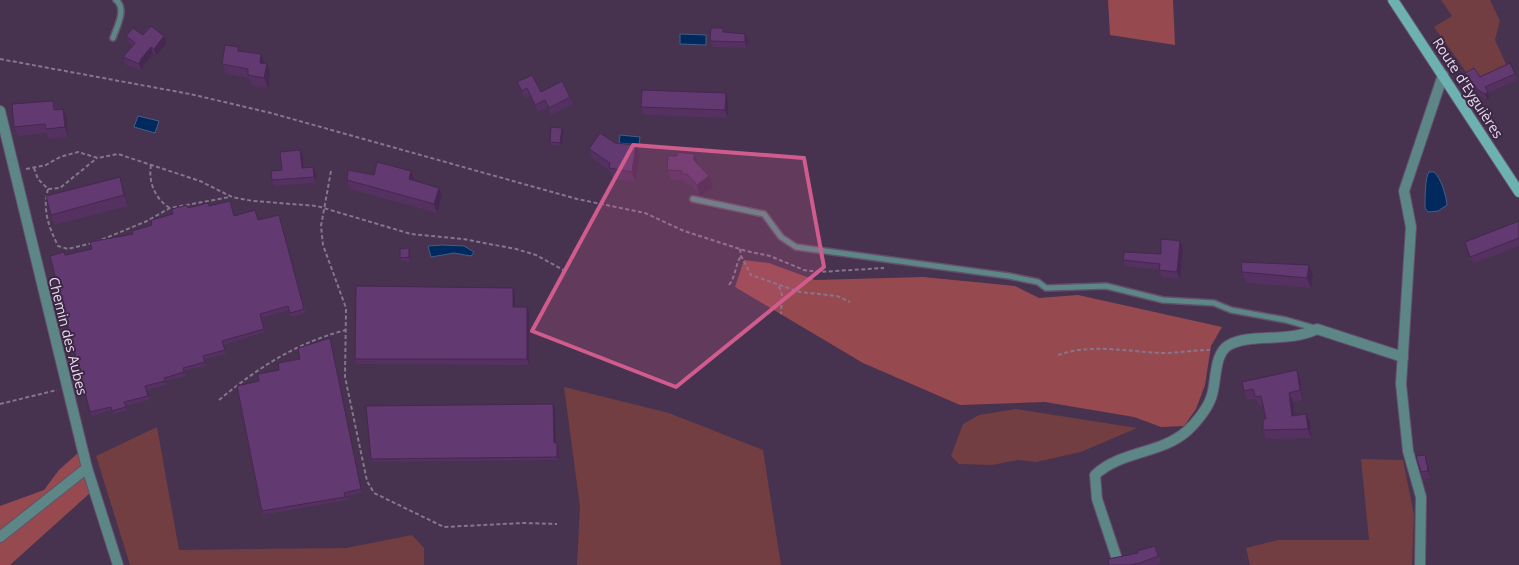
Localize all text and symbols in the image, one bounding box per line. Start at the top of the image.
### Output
street label: Route d'Eyguières [1429,34,1508,142]
street label: Chemin des Aubes [45,275,92,397]

